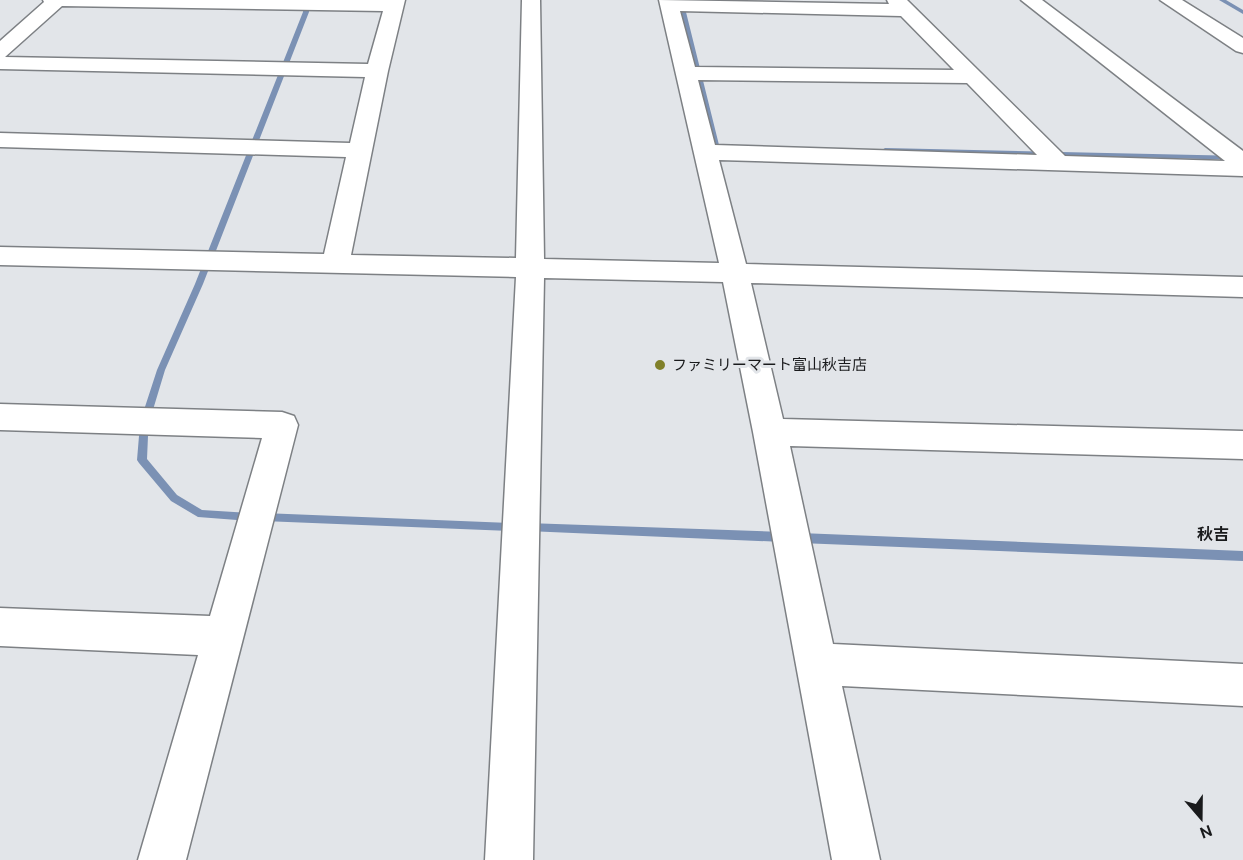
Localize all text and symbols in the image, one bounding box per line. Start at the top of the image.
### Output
place label: ファミリーマート富山秋吉店 [672,356,867,373]
marker: ファミリーマート富山秋吉店 [653,358,667,372]
district label: 秋吉 [1197,525,1229,543]
north arrow [1171,788,1231,848]
text: N [1197,822,1215,843]

